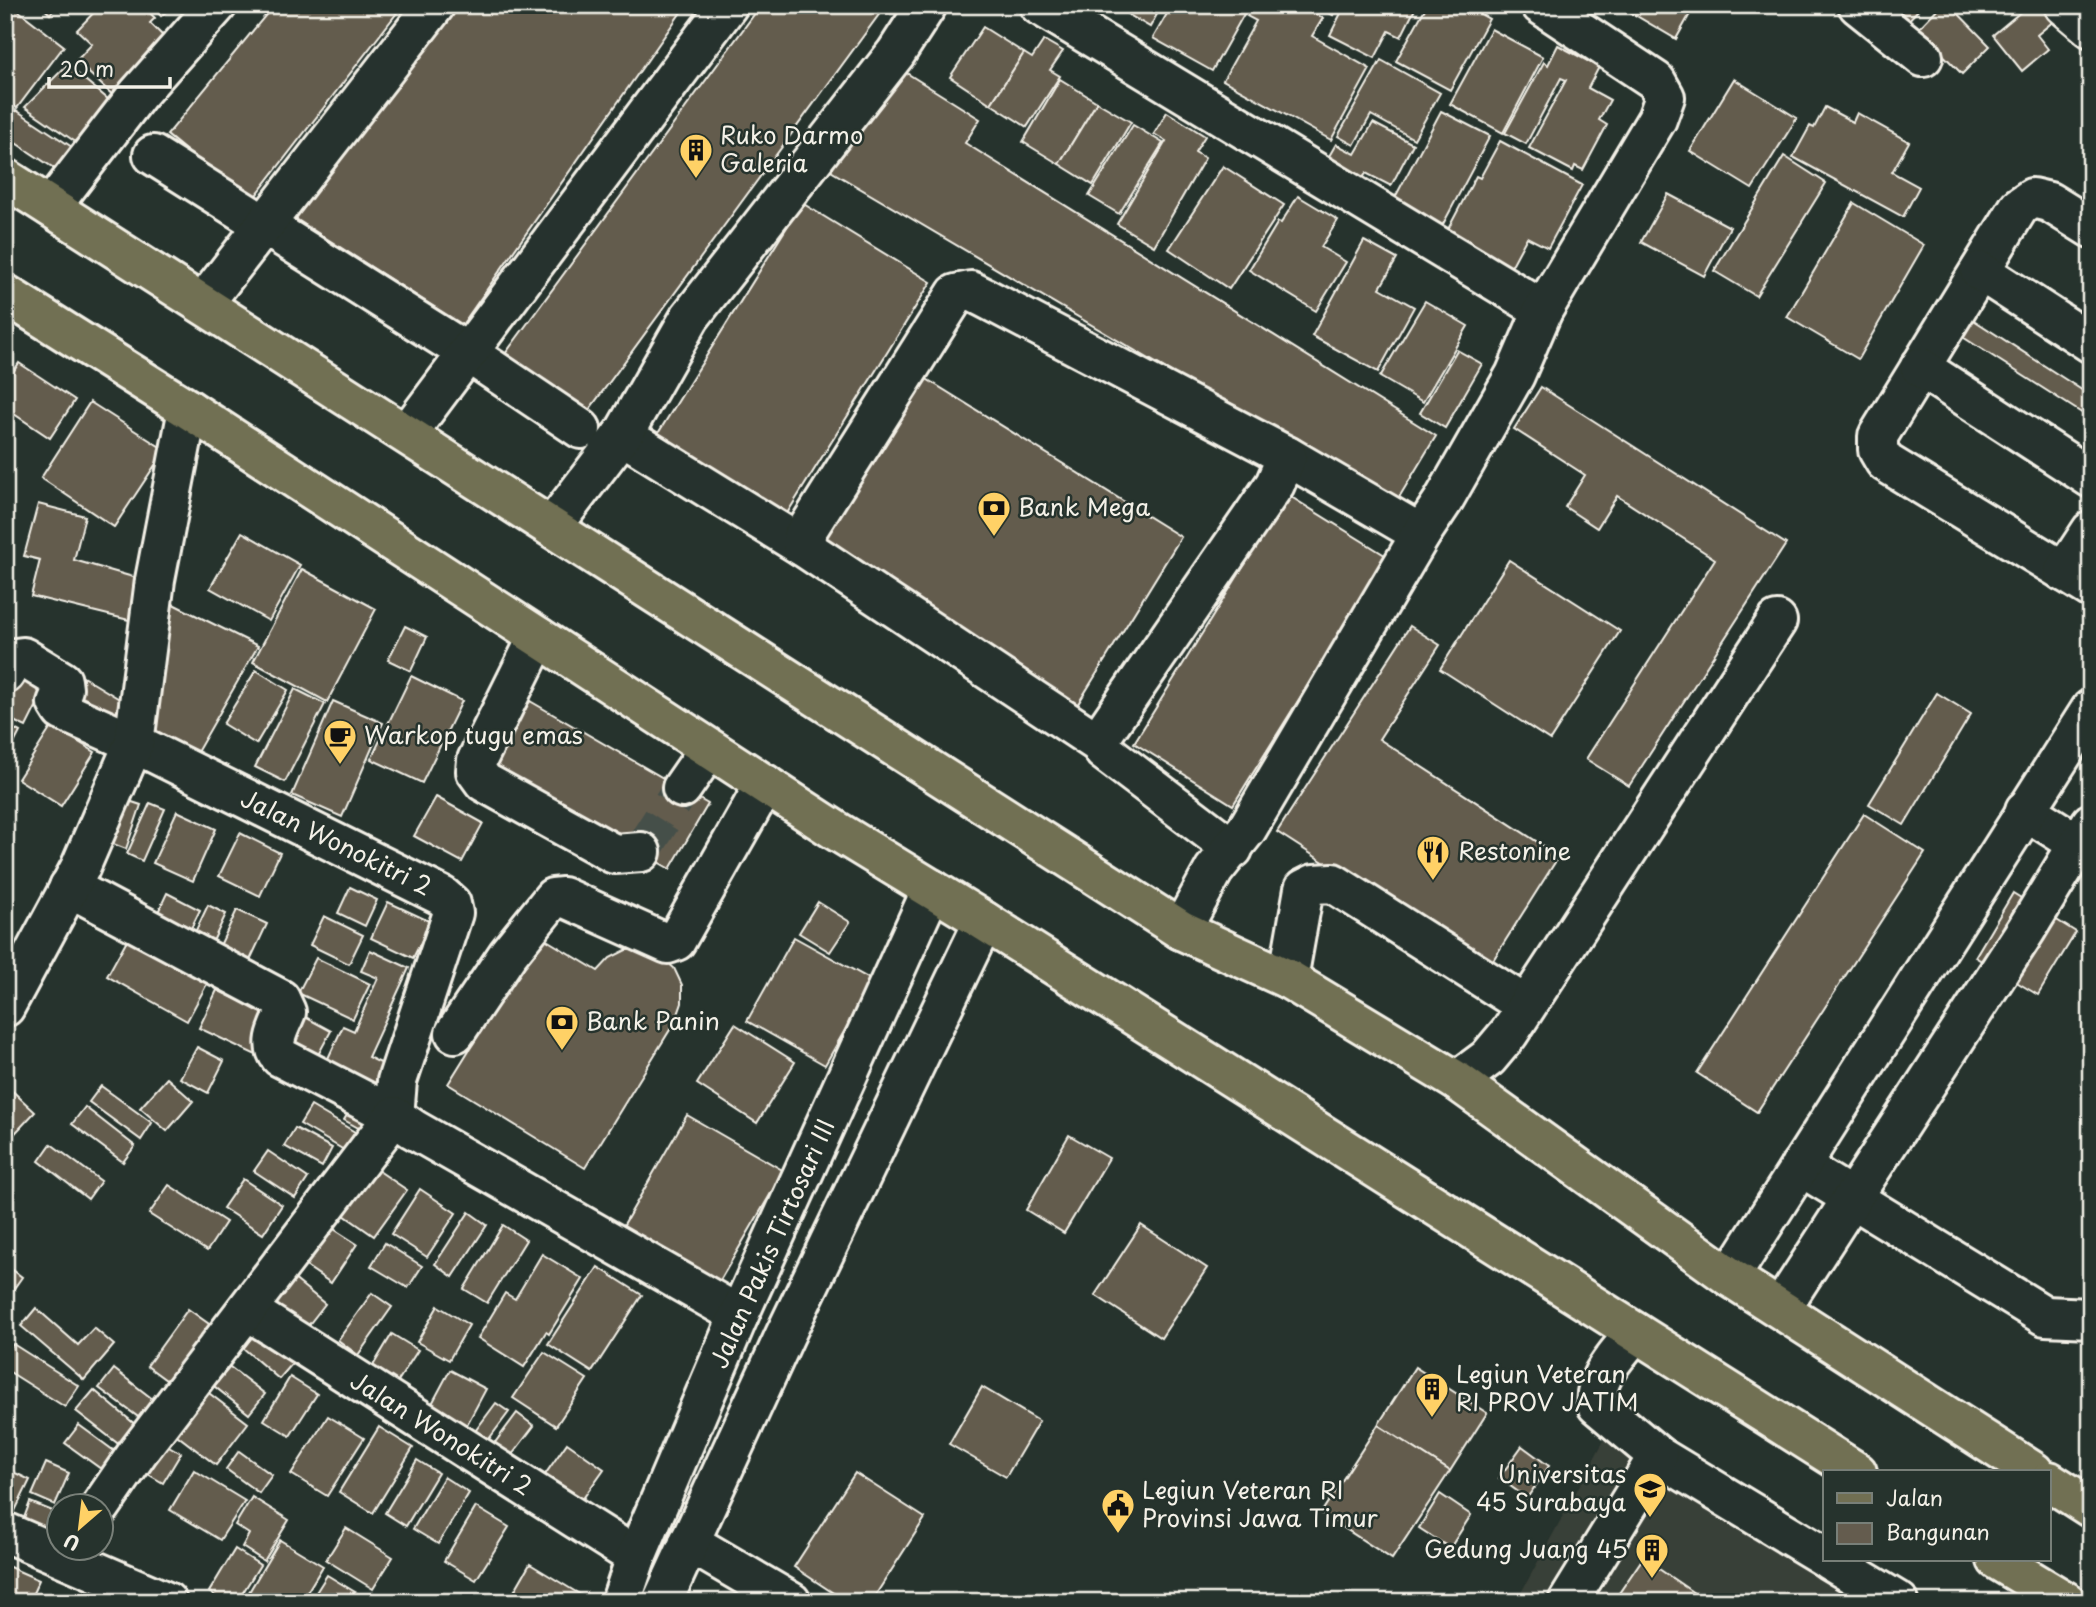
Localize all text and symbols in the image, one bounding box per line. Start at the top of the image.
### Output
scale bar [49,46,170,90]
text: 20 m [60,52,114,84]
place label: Ruko Darmo Galeria [720,116,863,180]
building icon: Ruko Darmo Galeria [677,131,715,180]
place label: Bank Mega [1018,488,1150,524]
bank icon: Bank Mega [975,489,1013,538]
place label: Warkop tugu emas [364,716,583,752]
cafe icon: Warkop tugu emas [321,717,359,766]
street label: Jalan Wonokitri 2 [235,779,439,903]
place label: Restonine [1458,832,1571,868]
restaurant icon: Restonine [1414,833,1452,882]
place label: Bank Panin [586,1002,720,1038]
bank icon: Bank Panin [543,1003,581,1052]
street label: Jalan Pakis Tirtosari III [700,1113,842,1374]
place label: Legiun Veteran RI PROV JATIM [1456,1355,1639,1419]
street label: Jalan Wonokitri 2 [344,1362,540,1503]
building icon: Legiun Veteran RI PROV JATIM [1413,1370,1451,1419]
place label: Universitas 45 Surabaya [1476,1455,1627,1519]
school or university icon: Universitas 45 Surabaya [1631,1470,1669,1519]
legend [1823,1470,2050,1562]
place label: Legiun Veteran RI Provinsi Jawa Timur [1142,1471,1379,1535]
text: Jalan [1886,1481,1943,1513]
public building icon: Legiun Veteran RI Provinsi Jawa Timur [1099,1486,1137,1535]
north arrow [46,1492,116,1562]
text: Bangunan [1886,1515,1990,1547]
text: U [59,1527,85,1559]
place label: Gedung Juang 45 [1424,1530,1628,1566]
building icon: Gedung Juang 45 [1633,1531,1671,1580]

